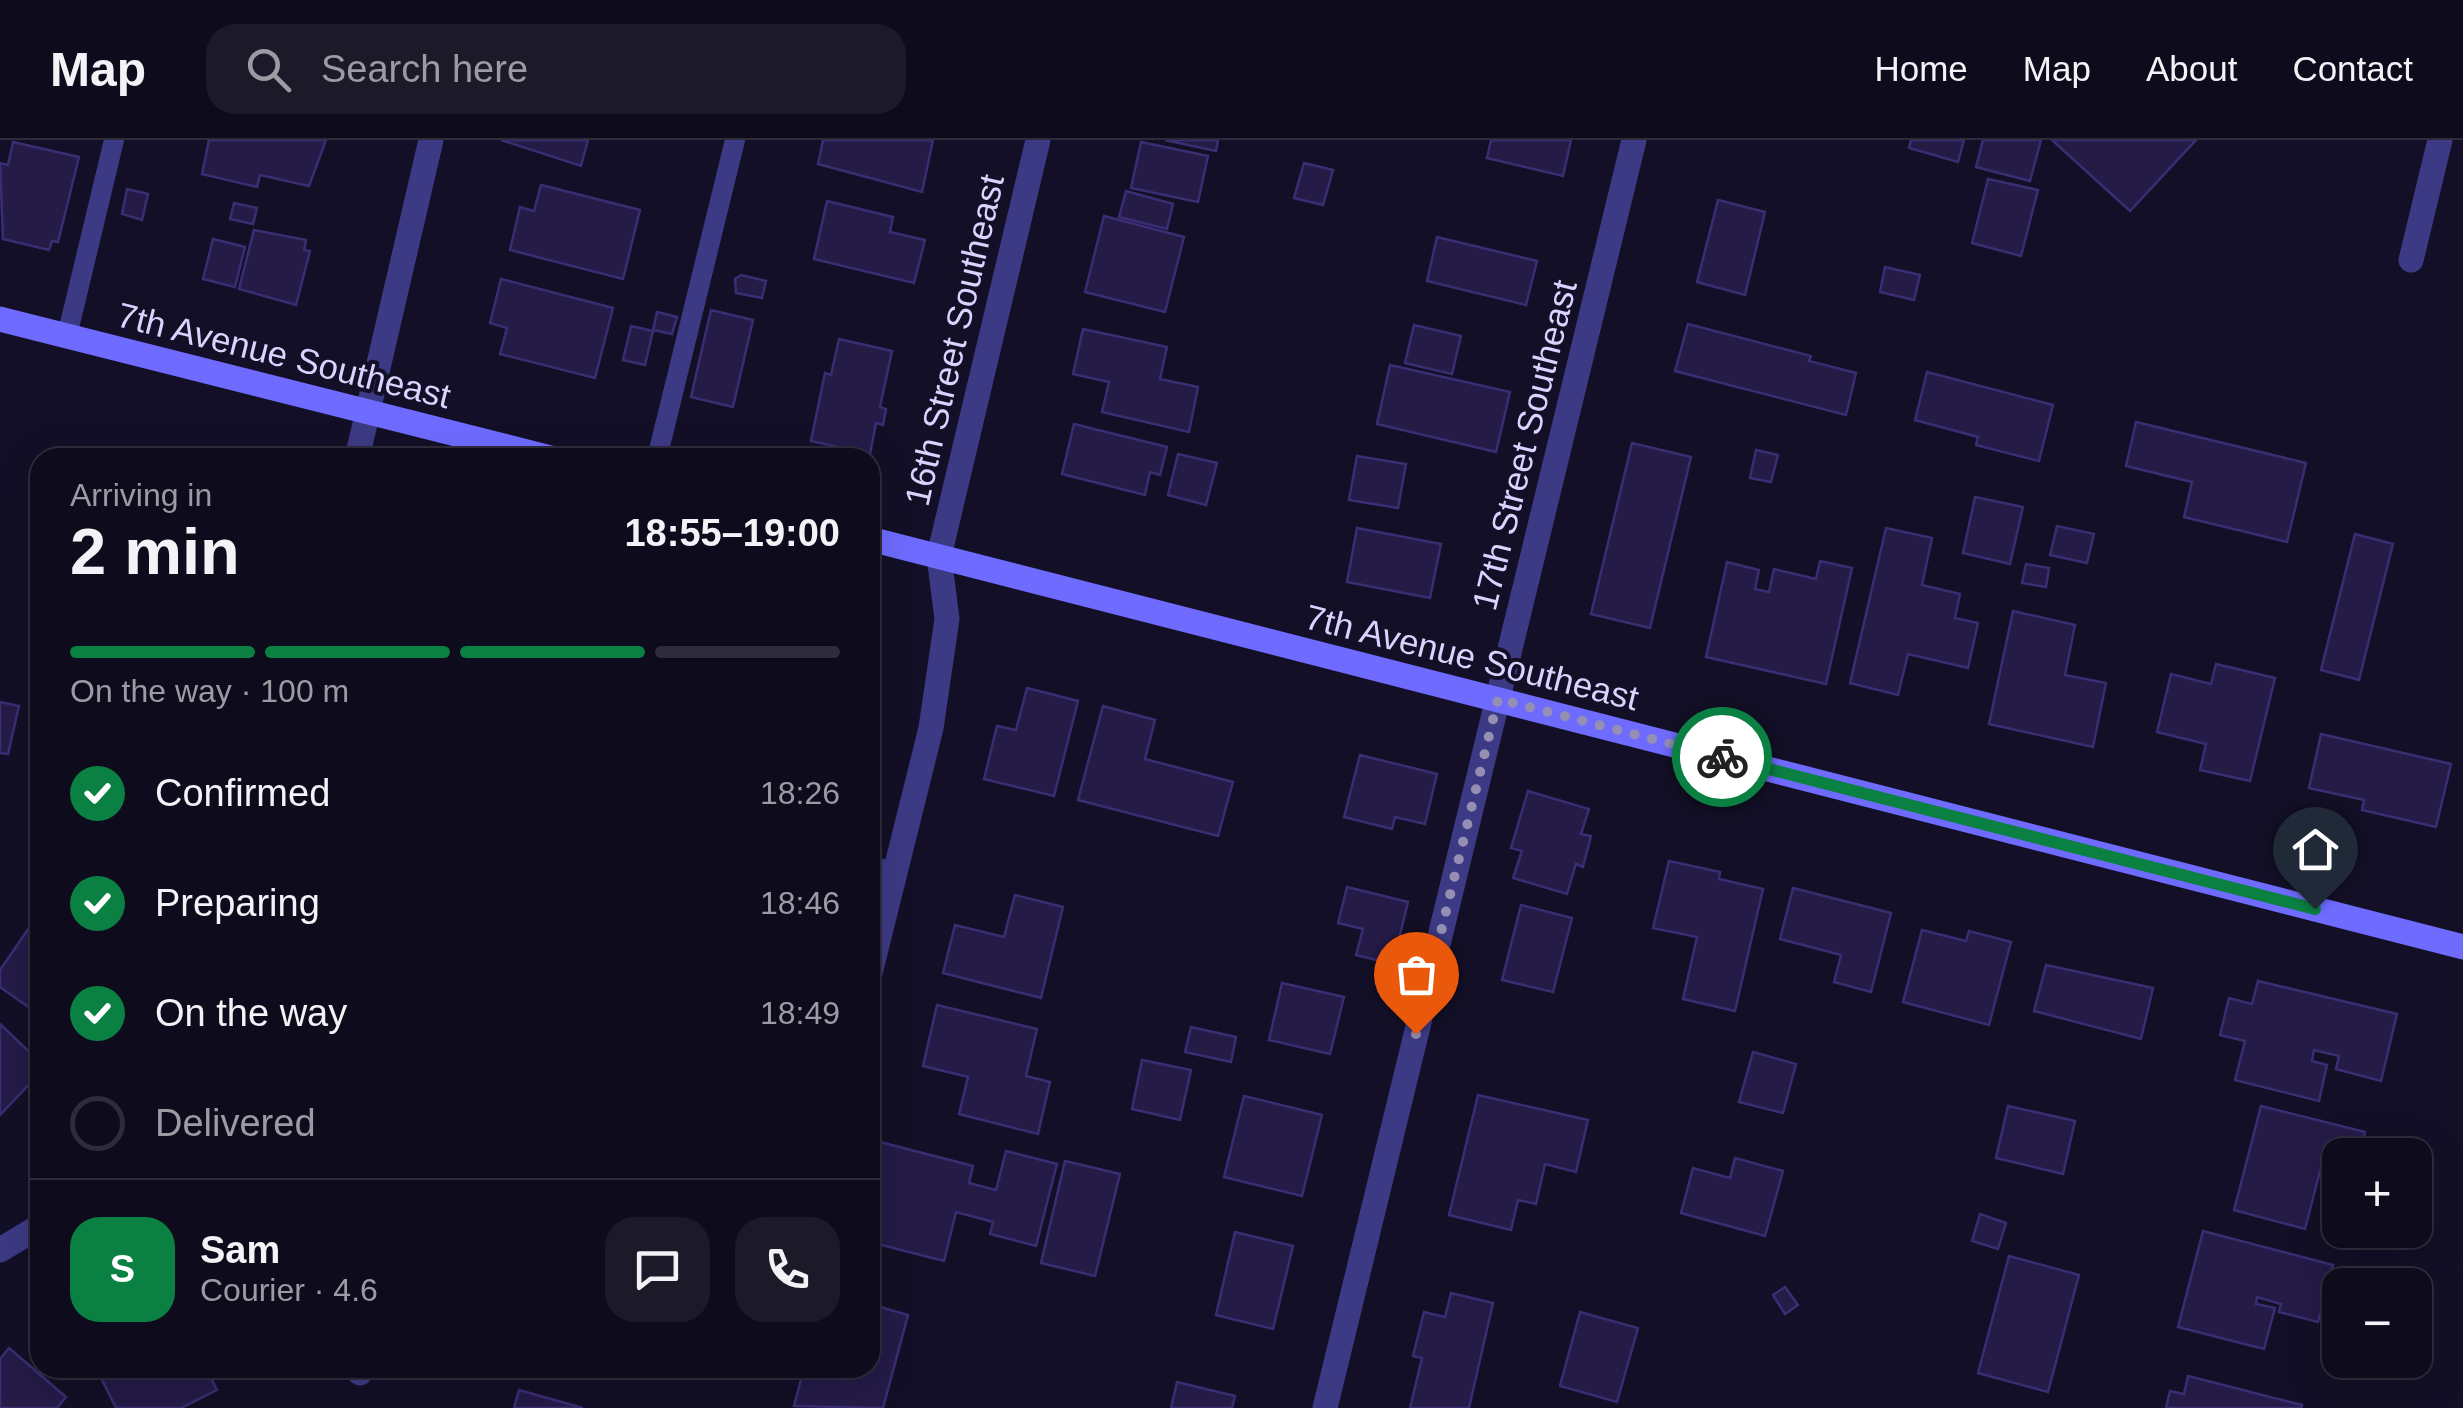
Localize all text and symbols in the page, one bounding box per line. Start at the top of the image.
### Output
search box [206,24,906,114]
icon: search [241,42,296,97]
text: Map [50,43,146,96]
text: Search here [321,48,528,90]
text: Home [1874,49,1968,88]
text: Map [2023,49,2091,88]
text: About [2146,49,2237,88]
text: Contact [2292,49,2413,88]
street label: 16th Street Southeast [897,170,1011,509]
street label: 17th Street Southeast [1464,276,1584,614]
street label: 7th Avenue Southeast [113,295,455,415]
text: Arriving in [70,477,212,513]
text: 18:55–19:00 [624,512,840,554]
text: 2 min [70,515,240,588]
street label: 7th Avenue Southeast [1301,597,1643,717]
text: On the way · 100 m [70,673,349,709]
courier [1672,707,1772,807]
icon: bike [1695,730,1750,785]
icon: check [70,766,125,821]
text: Confirmed [155,772,330,814]
text: 18:26 [760,775,840,811]
pin [2273,807,2358,910]
icon: home [2288,822,2343,877]
icon: check [70,876,125,931]
text: Preparing [155,882,320,924]
text: 18:46 [760,885,840,921]
pin [1374,932,1459,1035]
icon: bag [1389,947,1444,1002]
icon: check [70,986,125,1041]
text: On the way [155,992,347,1034]
text: 18:49 [760,995,840,1031]
text: Delivered [155,1102,316,1144]
map controls [2322,1138,2432,1378]
button: + [2322,1138,2432,1248]
button: chat [605,1217,710,1322]
button: phone [735,1217,840,1322]
text: Sam [200,1229,280,1271]
text: S [110,1248,135,1290]
button: − [2322,1268,2432,1378]
text: Courier · 4.6 [200,1272,378,1308]

